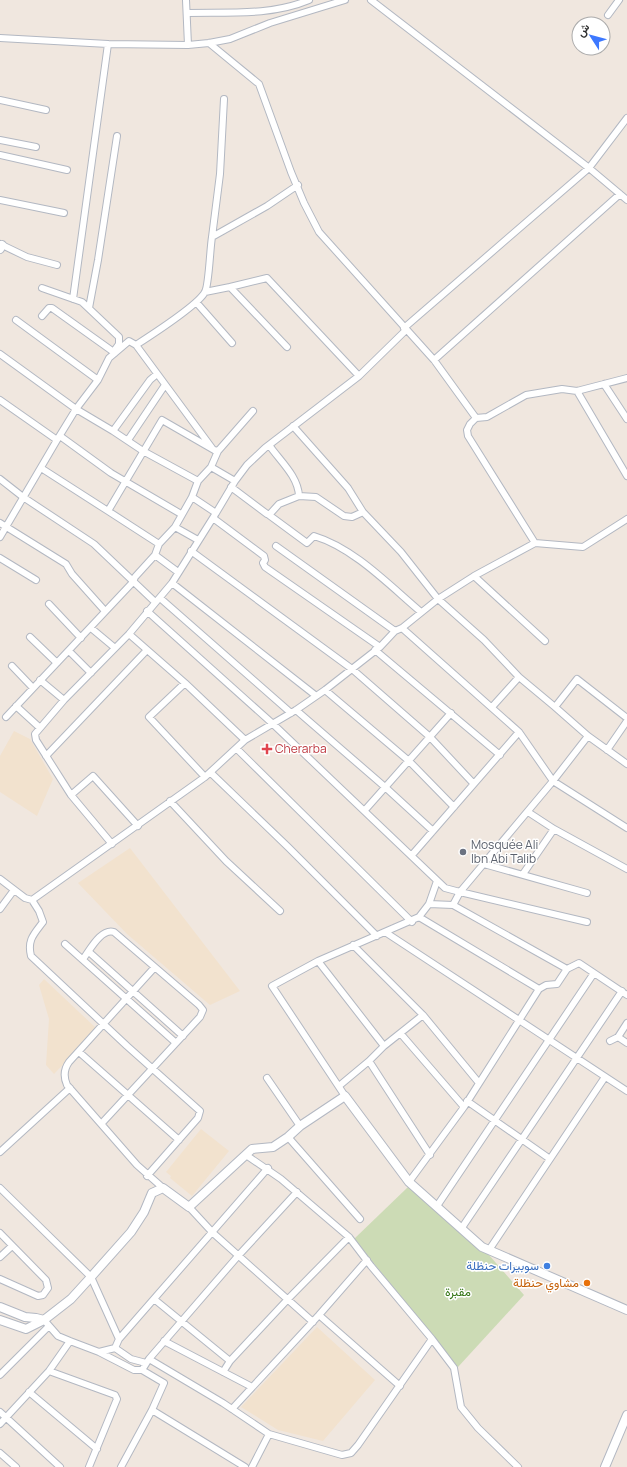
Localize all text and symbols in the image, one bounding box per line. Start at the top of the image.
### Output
north arrow [571,16,611,56]
text: ش [573,20,592,40]
place label: Cherarba [275,740,327,757]
marker: Cherarba [262,744,272,754]
place label: Mosquée Ali Ibn Abi Talib [471,836,538,867]
marker: Mosquée Ali Ibn Abi Talib [458,847,468,857]
place label: سوبيرات حنظلة [466,1257,539,1274]
marker: سوبيرات حنظلة [542,1261,552,1271]
place label: مشاوي حنظلة [513,1274,579,1293]
marker: مشاوي حنظلة [582,1278,592,1288]
park label: مقبرة [445,1283,471,1300]

